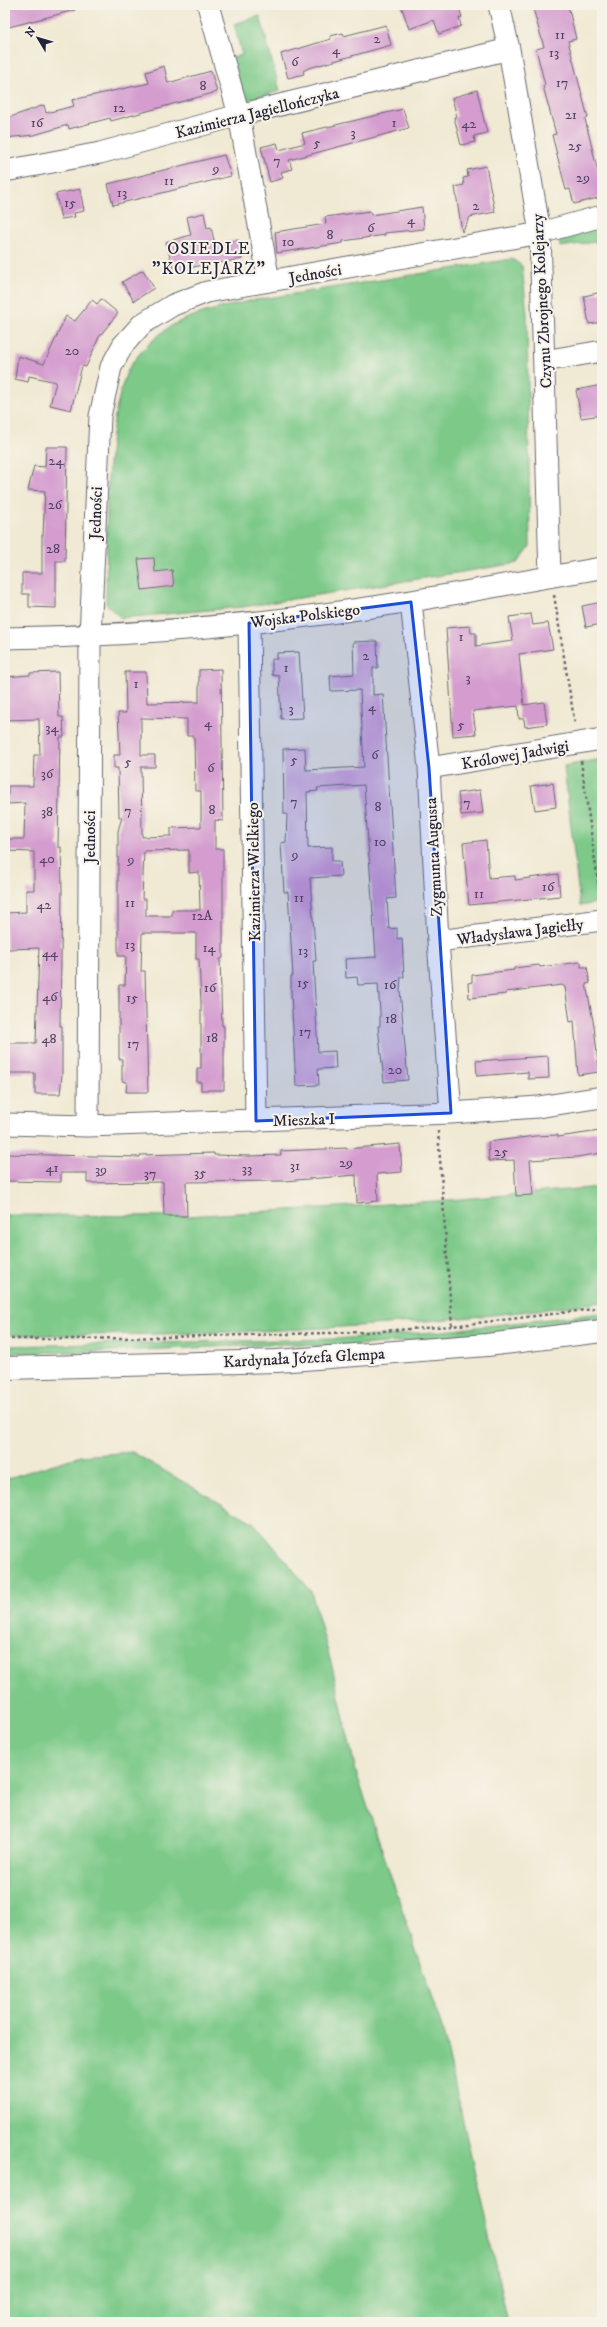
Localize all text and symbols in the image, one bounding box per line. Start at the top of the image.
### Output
north arrow [18,18,58,58]
text: N [23,25,39,40]
house number: 11 [555,26,565,44]
house number: 2 [374,30,381,48]
house number: 4 [332,41,341,59]
house number: 13 [549,44,559,62]
house number: 6 [291,53,299,71]
house number: 17 [556,74,568,92]
house number: 8 [199,77,207,95]
street label: Kazimierza Jagiellończyka [173,83,341,143]
house number: 12 [113,99,125,117]
house number: 21 [565,106,577,124]
house number: 16 [31,114,44,132]
house number: 1 [391,114,397,132]
house number: 42 [462,115,477,133]
house number: 3 [350,124,356,142]
house number: 5 [314,134,321,152]
house number: 25 [568,137,582,155]
house number: 7 [273,152,281,170]
house number: 9 [212,160,220,178]
house number: 29 [576,169,590,187]
house number: 11 [164,172,174,190]
house number: 13 [117,184,127,202]
house number: 15 [64,194,76,212]
house number: 2 [473,197,480,215]
house number: 4 [407,211,416,229]
street label: Czynu Zbrojnego Kolejarzy [527,213,557,389]
house number: 6 [367,219,375,237]
house number: 8 [326,226,334,244]
house number: 10 [282,233,294,251]
district label: OSIEDLE "KOLEJARZ" [152,238,266,280]
street label: Jedności [285,260,343,289]
house number: 20 [65,342,79,360]
house number: 24 [49,452,64,470]
street label: Jedności [85,486,107,542]
house number: 26 [48,496,63,514]
house number: 28 [46,540,60,558]
street label: Wojska Polskiego [248,599,361,633]
house number: 1 [458,628,464,646]
house number: 2 [363,647,370,665]
house number: 1 [283,659,289,677]
house number: 3 [465,669,471,687]
house number: 1 [133,675,139,693]
house number: 4 [368,698,377,716]
house number: 3 [288,700,294,718]
house number: 4 [204,714,213,732]
house number: 5 [458,716,465,734]
house number: 34 [45,719,60,737]
street label: Królowej Jadwigi [460,736,570,774]
house number: 6 [371,746,379,764]
house number: 5 [291,751,298,769]
house number: 5 [125,753,132,771]
house number: 6 [207,759,215,777]
house number: 36 [41,765,54,783]
house number: 7 [290,793,298,811]
house number: 7 [463,794,471,812]
street label: Zygmunta Augusta [421,797,447,917]
house number: 8 [374,798,382,816]
house number: 8 [208,801,216,819]
house number: 7 [124,802,132,820]
street label: Kazimierza Wielkiego [243,802,265,942]
house number: 38 [41,803,53,821]
street label: Jedności [80,810,100,866]
house number: 10 [374,833,386,851]
house number: 9 [291,846,299,864]
house number: 40 [39,850,55,868]
house number: 9 [127,851,135,869]
house number: 16 [542,878,555,896]
house number: 11 [474,885,484,903]
house number: 11 [294,889,304,907]
house number: 11 [125,894,135,912]
house number: 42 [37,896,52,914]
house number: 12A [192,907,214,925]
street label: Władysława Jagiełły [455,914,585,950]
house number: 13 [125,936,135,954]
house number: 14 [202,939,217,957]
house number: 13 [298,942,308,960]
house number: 44 [42,944,59,962]
house number: 15 [297,974,309,992]
house number: 16 [384,976,397,994]
house number: 16 [204,979,217,997]
house number: 46 [42,988,58,1006]
house number: 15 [126,989,138,1007]
house number: 18 [385,1010,397,1028]
house number: 17 [299,1023,311,1041]
house number: 18 [206,1029,218,1047]
house number: 48 [41,1030,57,1048]
house number: 17 [127,1035,139,1053]
house number: 20 [388,1061,402,1079]
street label: Mieszka I [273,1109,336,1131]
house number: 25 [494,1143,508,1161]
house number: 29 [339,1154,353,1172]
house number: 31 [290,1157,300,1175]
house number: 41 [45,1159,59,1177]
house number: 33 [242,1160,252,1178]
house number: 39 [95,1161,107,1179]
house number: 35 [194,1164,206,1182]
house number: 37 [144,1165,156,1183]
street label: Kardynała Józefa Glempa [223,1344,386,1372]

